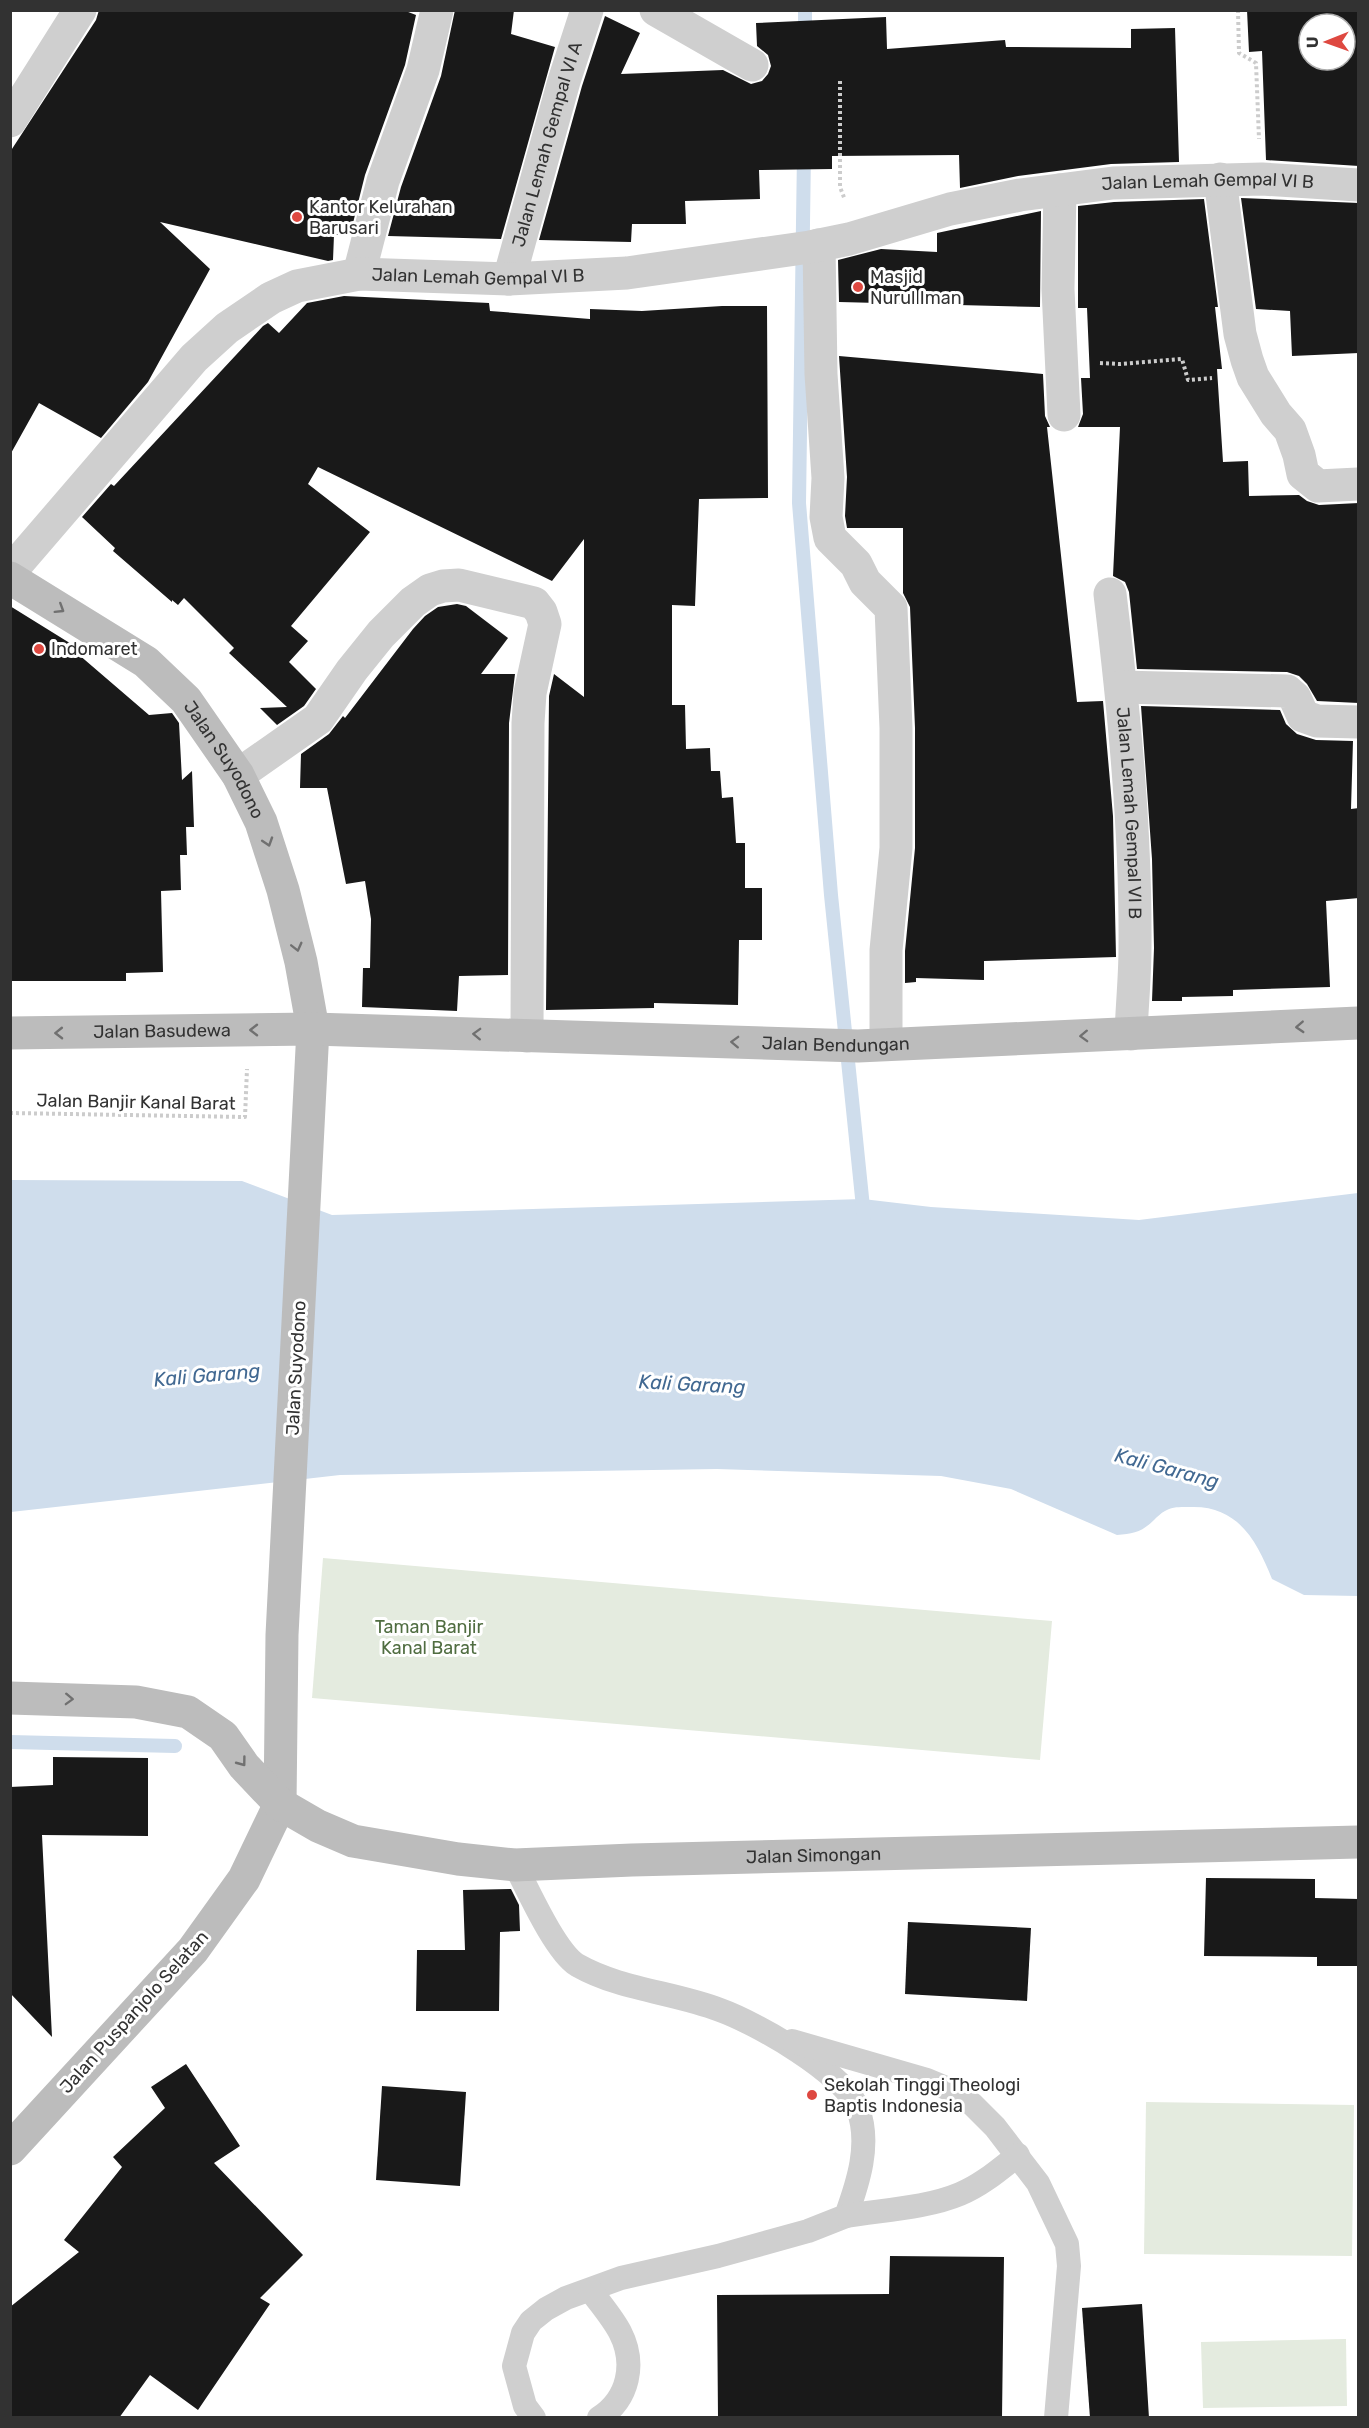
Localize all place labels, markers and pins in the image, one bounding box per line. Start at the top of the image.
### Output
place label: Kantor Kelurahan Barusari [309,196,453,239]
marker: Kantor Kelurahan Barusari [290,210,304,224]
place label: Masjid Nurul Iman [870,266,962,309]
marker: Masjid Nurul Iman [851,280,865,294]
place label: Indomaret [51,638,138,660]
marker: Indomaret [32,642,46,656]
place label: Sekolah Tinggi Theologi Baptis Indonesia [824,2074,1020,2117]
marker: Sekolah Tinggi Theologi Baptis Indonesia [805,2088,819,2102]

